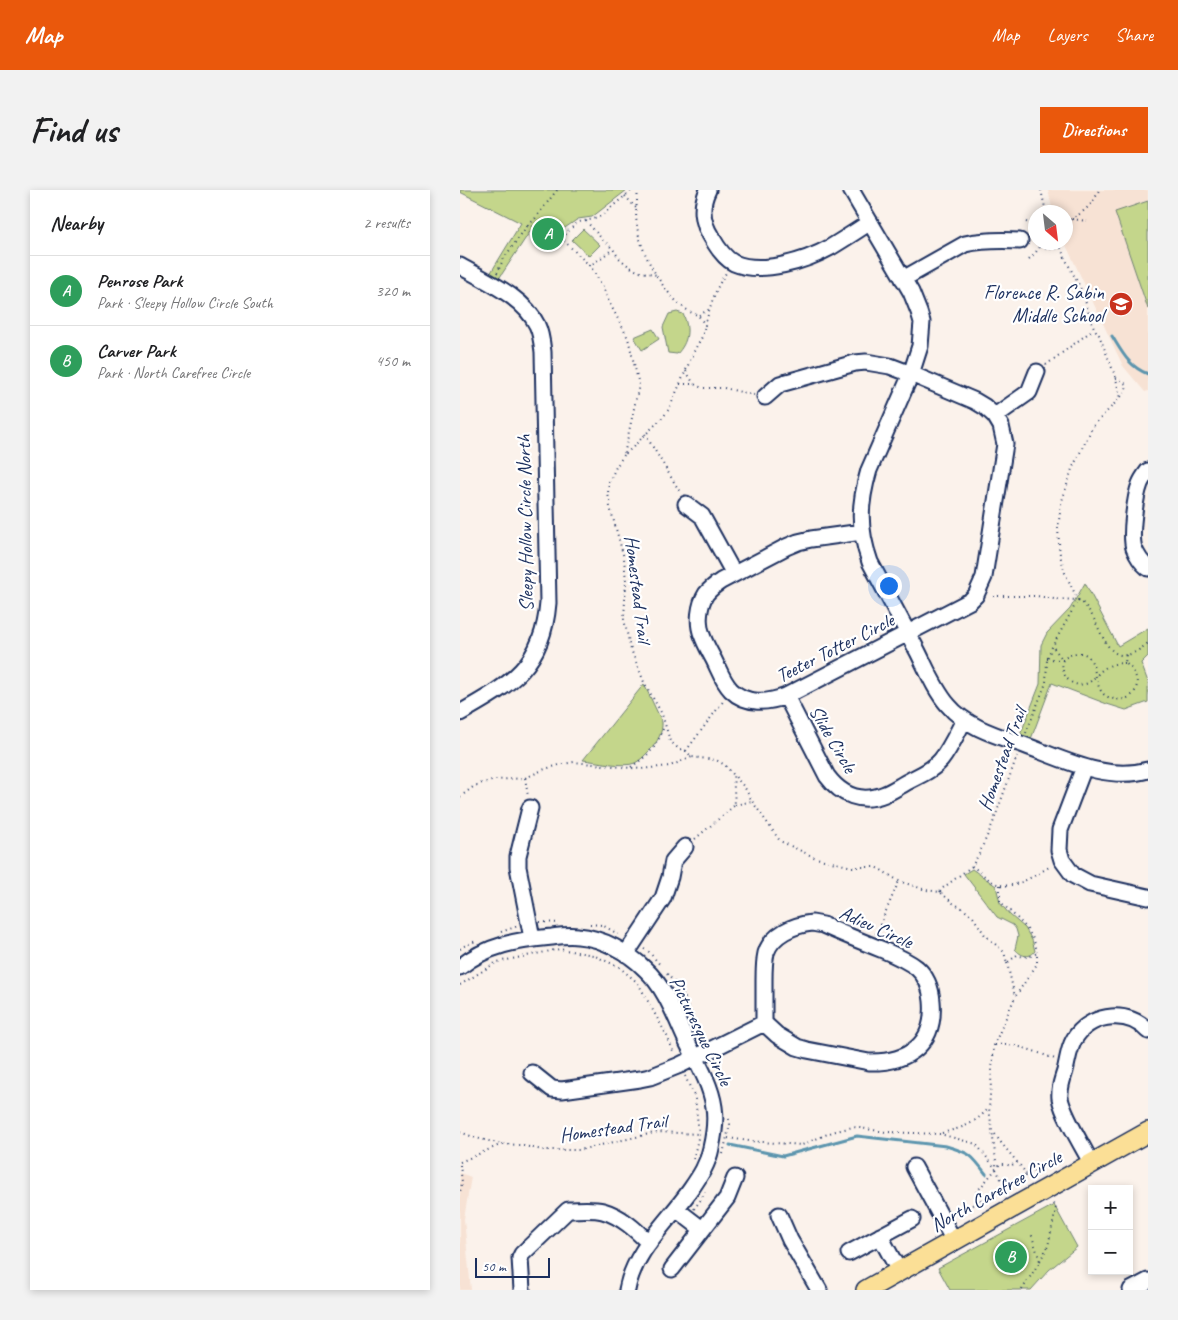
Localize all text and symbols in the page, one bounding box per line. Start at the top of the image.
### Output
text: Map [25,20,62,50]
text: Map [992,24,1020,46]
text: Layers [1048,24,1087,46]
text: Share [1115,24,1153,46]
button: Directions [1040,107,1148,153]
text: Find us [30,108,117,153]
north arrow [1028,205,1073,250]
text: Nearby [50,210,103,236]
text: 2 results [363,213,410,233]
pin: A [532,215,564,253]
text: Penrose Park [97,269,182,293]
place label: Florence R. Sabin Middle School [984,280,1108,328]
text: A [62,281,70,301]
text: 320 m [376,281,410,301]
school or university icon: Florence R. Sabin Middle School [1108,291,1134,317]
text: Park · Sleepy Hollow Circle South [97,293,273,313]
text: Carver Park [97,339,176,363]
text: B [62,351,70,371]
text: 450 m [376,351,410,371]
text: Park · North Carefree Circle [97,363,250,383]
street label: Sleepy Hollow Circle North [511,433,539,612]
street label: Homestead Trail [619,534,657,648]
your location [876,573,902,599]
street label: Teeter Totter Circle [772,607,900,688]
street label: Slide Circle [804,701,863,779]
street label: Homestead Trail [972,701,1033,814]
street label: Adieu Circle [835,900,918,955]
street label: Picturesque Circle [664,972,739,1091]
street label: Homestead Trail [558,1108,672,1148]
street label: North Carefree Circle [926,1144,1067,1237]
map controls [1088,1185,1133,1275]
button: + [1088,1185,1133,1230]
button: − [1088,1230,1133,1275]
pin: B [995,1238,1027,1276]
scale bar [475,1255,550,1278]
text: 50 m [482,1258,506,1275]

